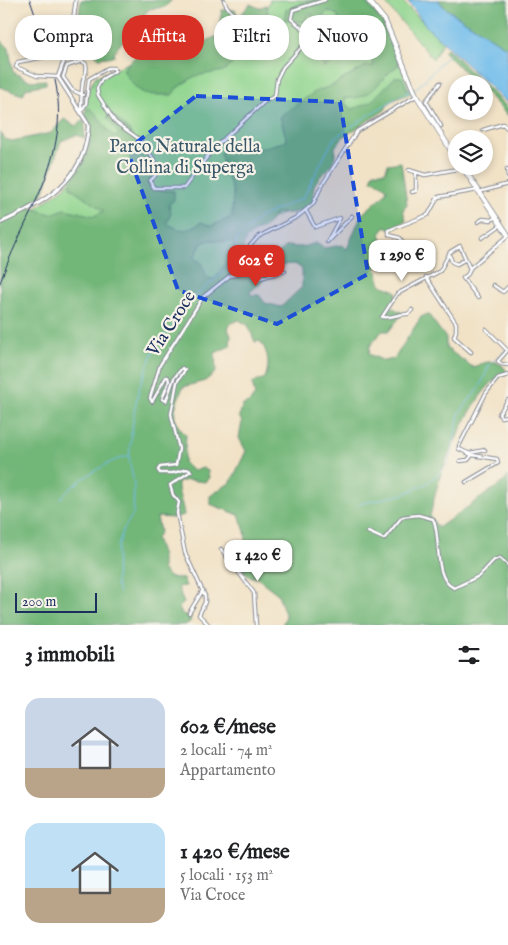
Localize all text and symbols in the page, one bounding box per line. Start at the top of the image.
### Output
chip: Compra [15,15,112,60]
chip: Affitta [122,15,204,60]
chip: Filtri [214,15,289,60]
chip: Nuovo [299,15,386,60]
map controls [448,75,493,175]
button: locate [448,75,493,120]
button: layers [448,130,493,175]
park label: Parco Naturale della Collina di Superga [109,136,261,180]
pin: 1 290 € [356,240,448,282]
pin: 602 € [221,244,291,287]
text: 1 290 € [380,246,424,266]
text: 602 € [239,251,273,271]
street label: Via Croce [142,287,202,362]
pin: 1 420 € [212,540,304,582]
text: 1 420 € [235,546,281,566]
scale bar [15,590,98,613]
text: 200 m [22,593,56,611]
icon: filters [455,641,483,669]
text: 3 immobili [25,642,115,669]
text: 602 €/mese [180,714,276,741]
icon: home [65,718,125,778]
text: 2 locali · 74 m² [180,741,272,761]
text: Appartamento [180,761,276,781]
text: 1 420 €/mese [180,839,290,866]
icon: home [65,843,125,903]
text: 5 locali · 153 m² [180,866,273,886]
text: Via Croce [180,886,245,906]

